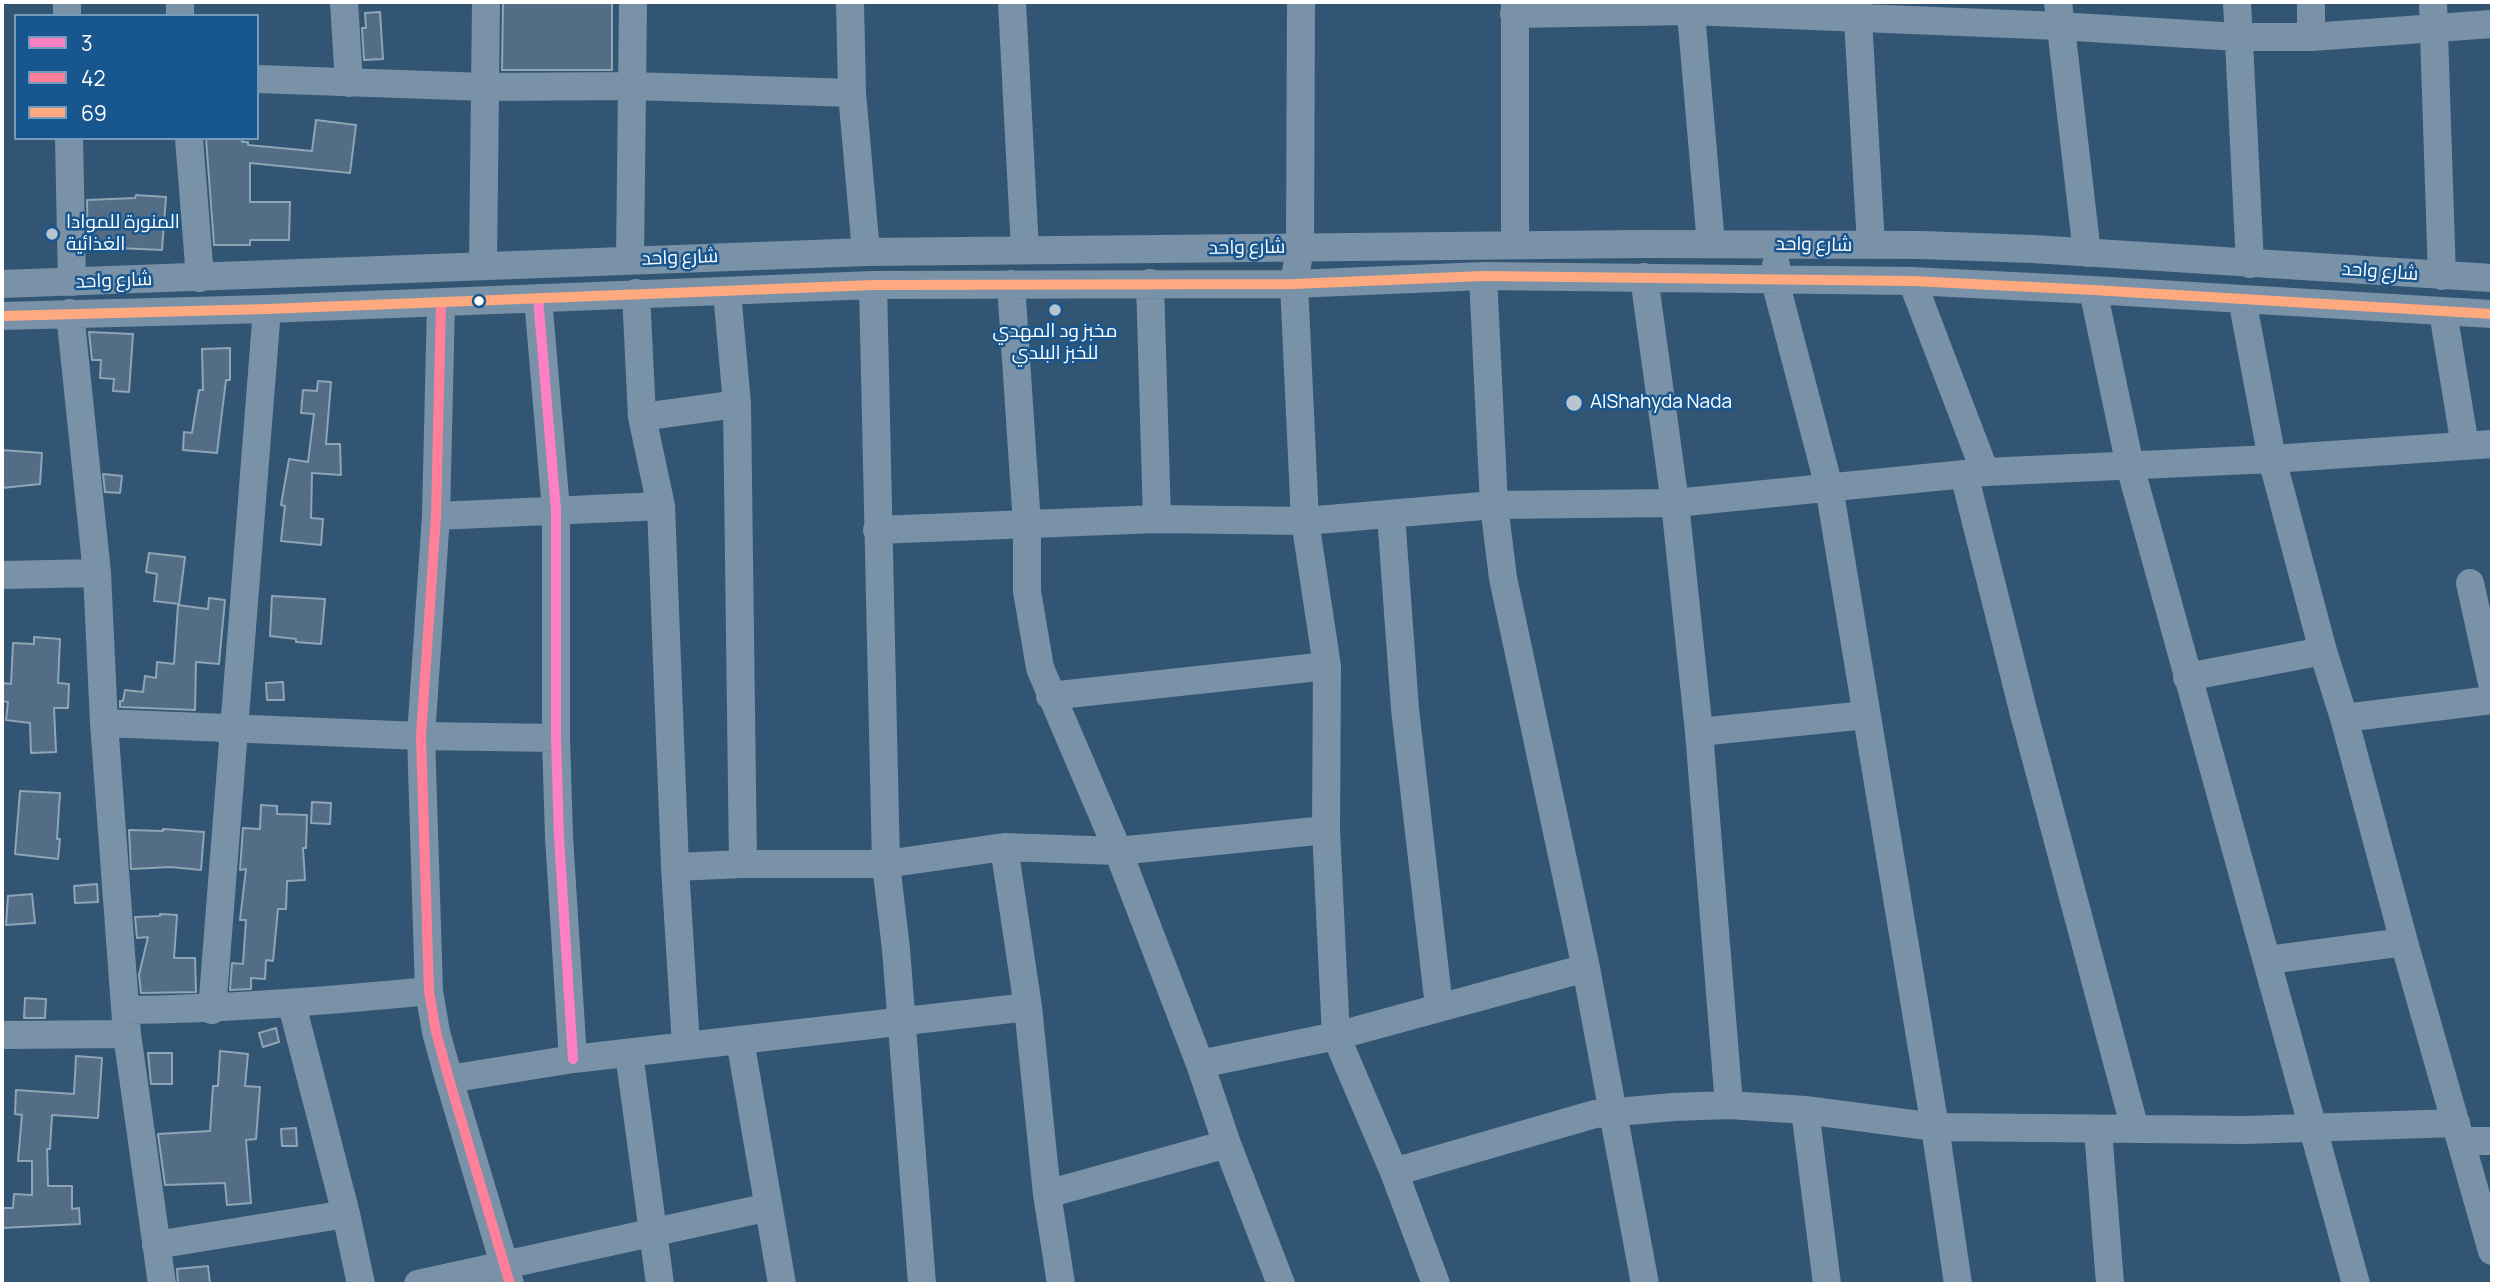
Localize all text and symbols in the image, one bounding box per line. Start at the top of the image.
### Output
legend [14,14,259,140]
text: 3 [81,29,93,57]
text: 42 [81,64,105,92]
text: 69 [81,99,107,127]
place label: المنورة للموادا الغذائية [66,212,180,256]
marker: المنورة للموادا الغذائية [44,226,60,242]
street label: شارع واحد [1775,233,1853,257]
street label: شارع واحد [1208,236,1286,260]
street label: شارع واحد [641,245,719,271]
street label: شارع واحد [2341,258,2419,286]
street label: شارع واحد [75,268,153,294]
unlabelled marker [472,294,486,308]
marker: مخبز ود المهدي للخبز البلدي [1047,302,1063,318]
place label: مخبز ود المهدي للخبز البلدي [993,321,1117,365]
place label: AlShahyda Nada [1590,392,1732,414]
marker: AlShahyda Nada [1564,393,1584,413]

